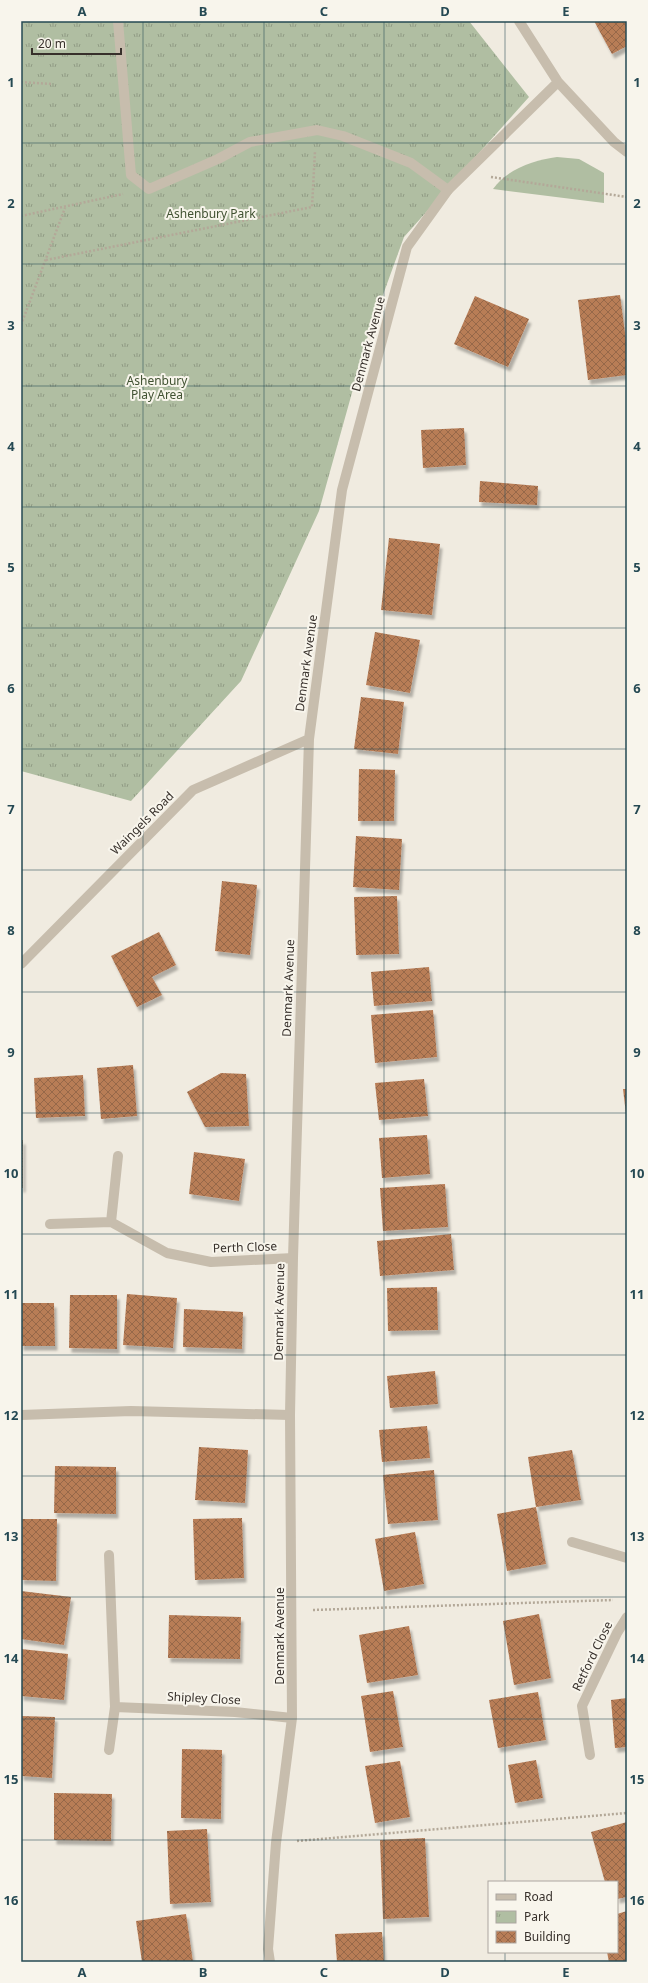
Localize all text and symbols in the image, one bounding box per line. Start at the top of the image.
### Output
text: A [78,2,87,20]
text: B [199,2,207,20]
text: C [320,2,328,20]
text: D [440,2,450,20]
text: E [562,2,570,20]
scale bar [32,30,121,56]
text: 20 m [38,35,66,52]
text: 1 [7,73,15,91]
text: 1 [633,73,641,91]
text: 2 [7,194,15,212]
text: 2 [633,194,641,212]
park label: Ashenbury Park [166,205,256,222]
street label: Denmark Avenue [347,294,389,393]
text: 3 [7,316,15,334]
text: 3 [633,316,641,334]
park label: Ashenbury Play Area [127,372,188,403]
text: 4 [7,437,15,455]
text: 4 [633,437,641,455]
text: 5 [7,558,15,576]
text: 5 [633,558,641,576]
street label: Denmark Avenue [291,613,321,712]
text: 6 [7,679,15,697]
text: 6 [633,679,641,697]
street label: Waingels Road [107,788,177,858]
text: 7 [7,800,15,818]
text: 7 [633,800,641,818]
text: 8 [7,921,15,939]
text: 8 [633,921,641,939]
street label: Denmark Avenue [278,939,298,1037]
text: 9 [7,1043,15,1061]
text: 9 [633,1043,641,1061]
text: 10 [4,1164,18,1182]
text: 10 [630,1164,644,1182]
street label: Perth Close [213,1237,278,1257]
street label: Denmark Avenue [270,1263,288,1361]
text: 11 [4,1285,18,1303]
text: 11 [630,1285,644,1303]
text: 12 [4,1406,18,1424]
text: 12 [630,1406,644,1424]
text: 13 [4,1527,18,1545]
text: 13 [630,1527,644,1545]
street label: Denmark Avenue [271,1587,288,1685]
street label: Retford Close [568,1618,616,1694]
text: 14 [4,1649,19,1667]
text: 14 [630,1649,645,1667]
street label: Shipley Close [167,1688,242,1708]
text: 15 [4,1770,18,1788]
text: 15 [630,1770,644,1788]
legend [488,1881,618,1953]
text: Road [524,1888,553,1905]
text: 16 [4,1891,18,1909]
text: 16 [630,1891,644,1909]
text: Park [524,1908,550,1925]
text: Building [524,1928,571,1945]
text: A [78,1963,87,1981]
text: B [199,1963,207,1981]
text: C [320,1963,328,1981]
text: D [440,1963,450,1981]
text: E [562,1963,570,1981]

